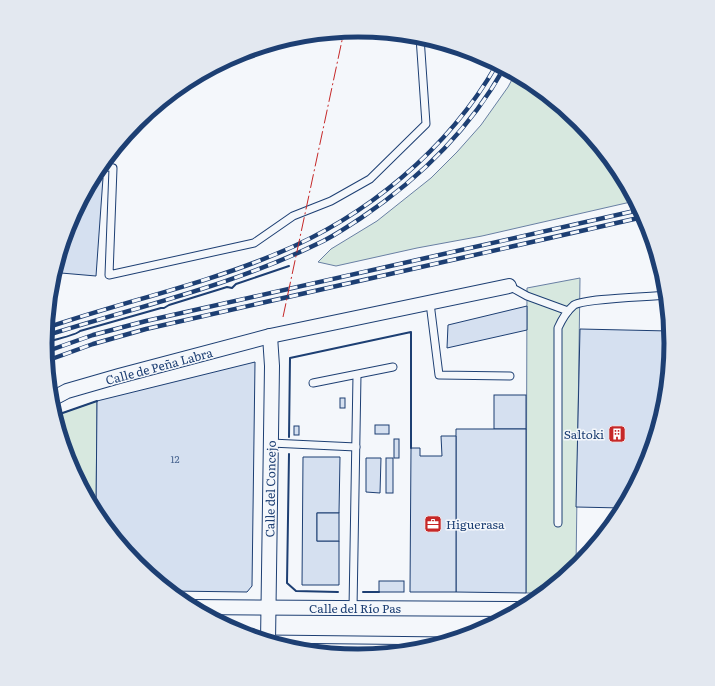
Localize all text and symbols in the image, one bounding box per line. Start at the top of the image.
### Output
street label: Calle de Peña Labra [103,343,215,389]
building icon: Saltoki [607,424,627,444]
place label: Saltoki [564,425,604,443]
street label: Calle del Concejo [260,440,280,538]
house number: 12 [170,451,180,466]
office icon: Higuerasa [423,514,443,534]
place label: Higuerasa [446,515,505,533]
street label: Calle del Río Pas [309,599,402,617]

